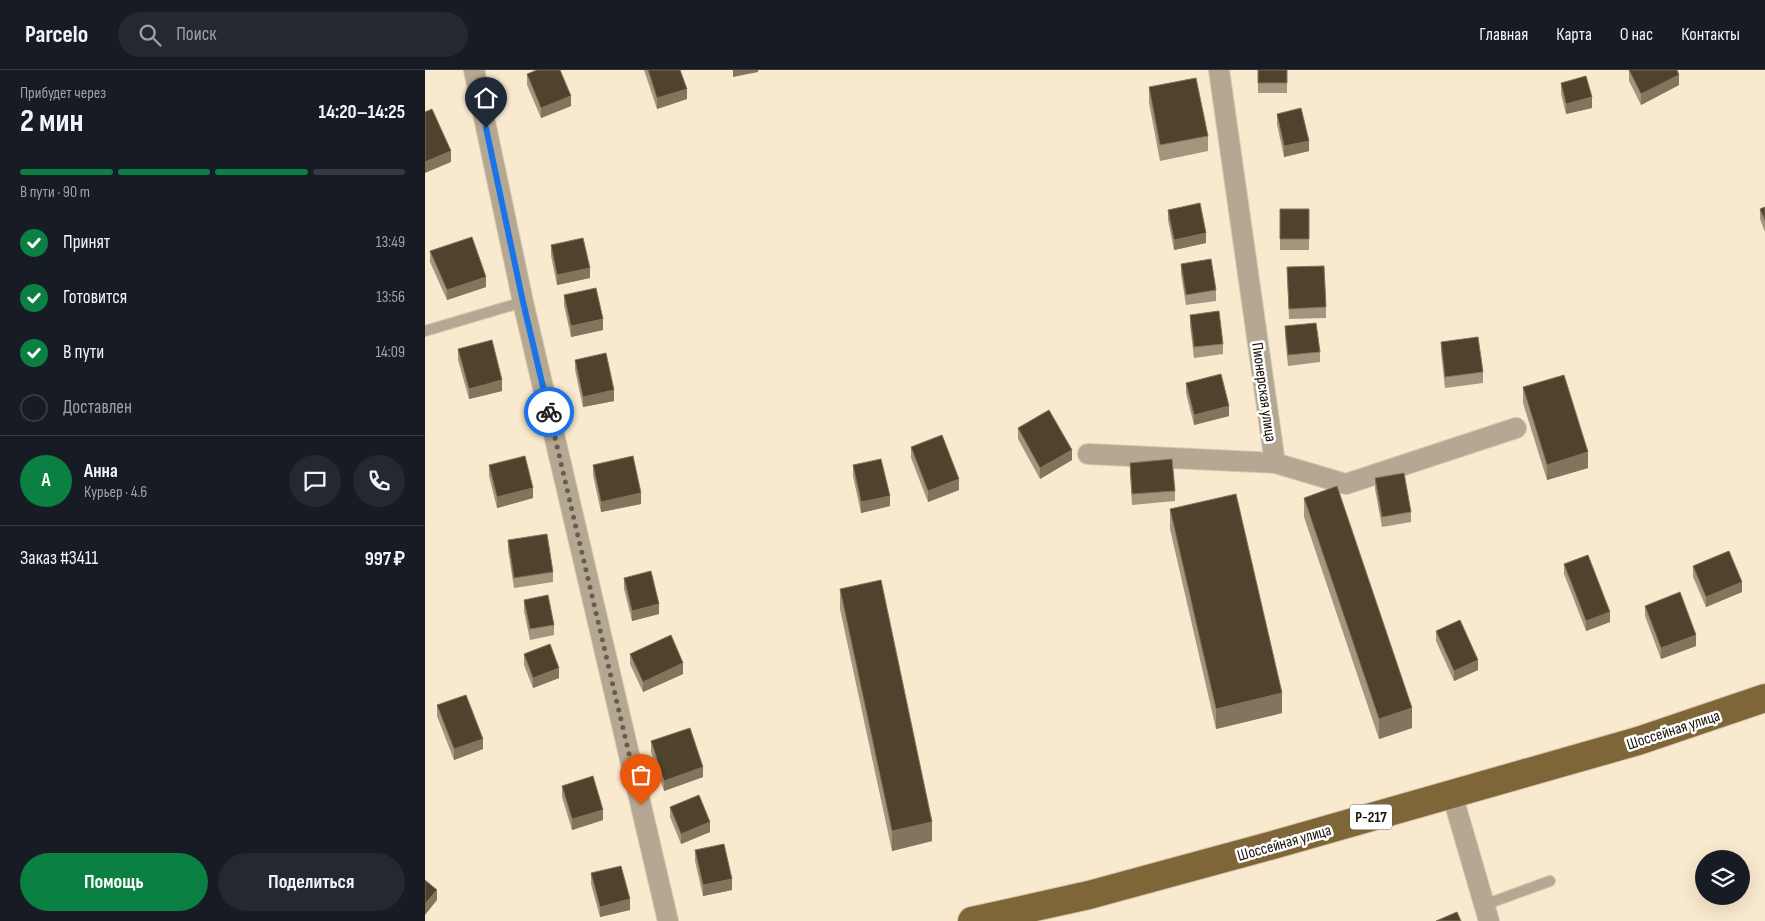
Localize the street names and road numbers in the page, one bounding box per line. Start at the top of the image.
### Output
street label: Пионерская улица [1247,341,1280,443]
street label: Шоссейная улица [1624,706,1722,754]
road number: Р-217 [1350,804,1392,830]
street label: Шоссейная улица [1235,821,1334,866]

